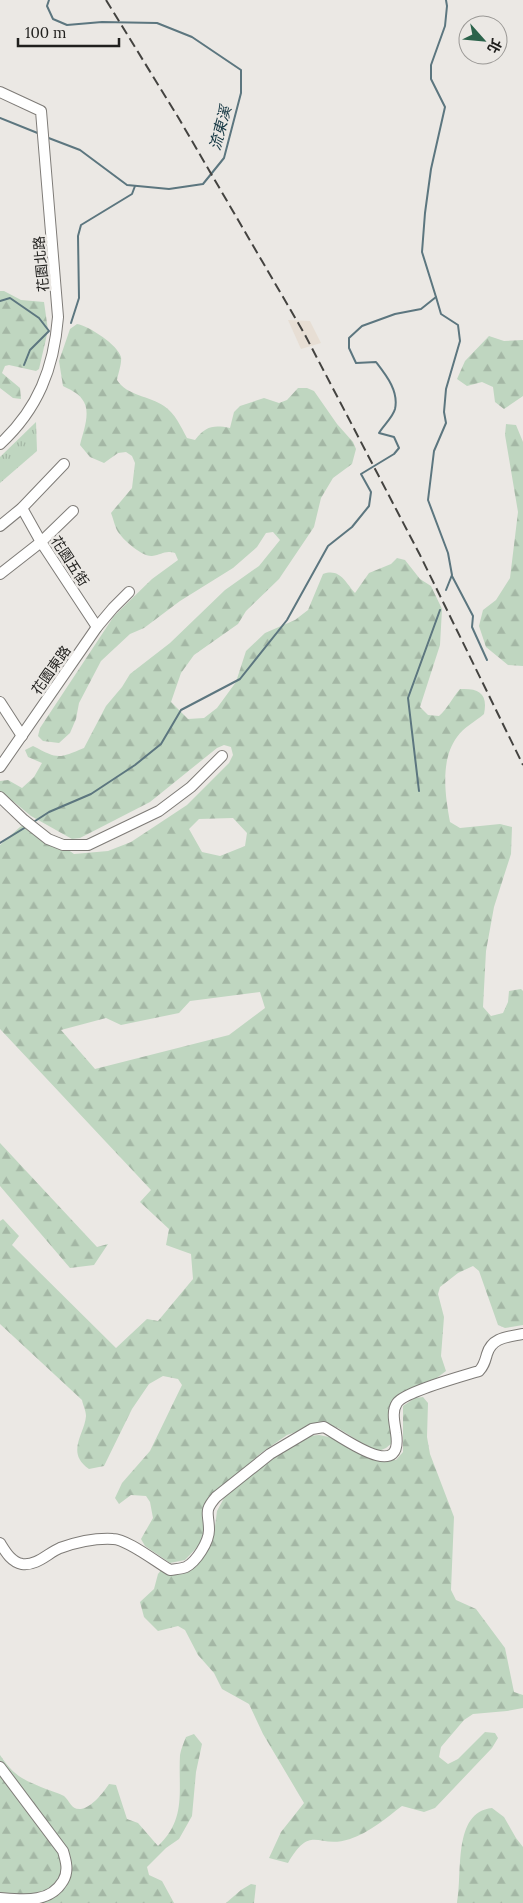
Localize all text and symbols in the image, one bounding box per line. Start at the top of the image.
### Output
scale bar [18,15,119,47]
north arrow [458,15,508,65]
text: 100 m [25,23,66,42]
text: 北 [483,36,506,56]
water label: 流東溪 [205,102,236,152]
street label: 花園北路 [30,235,52,293]
street label: 花園五街 [47,533,93,589]
street label: 花園東路 [28,642,74,698]

